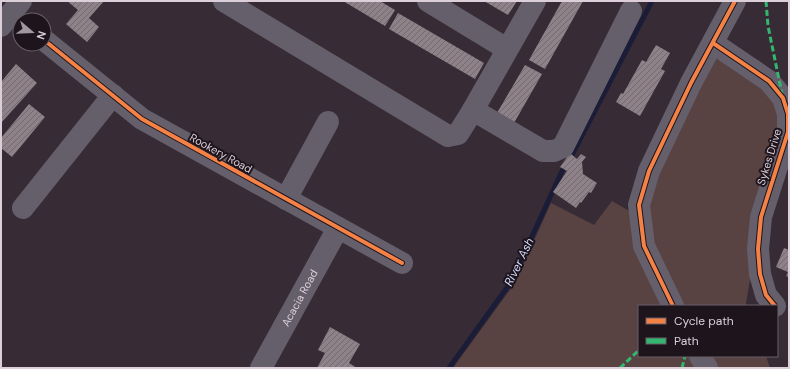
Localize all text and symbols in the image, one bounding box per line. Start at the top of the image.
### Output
north arrow [12,12,52,52]
text: N [34,29,49,41]
street label: Sykes Drive [754,127,784,187]
street label: Rookery Road [187,130,255,176]
water label: River Ash [500,235,538,289]
street label: Acacia Road [278,267,321,329]
legend [638,305,778,357]
text: Cycle path [674,313,734,329]
text: Path [674,333,699,349]

